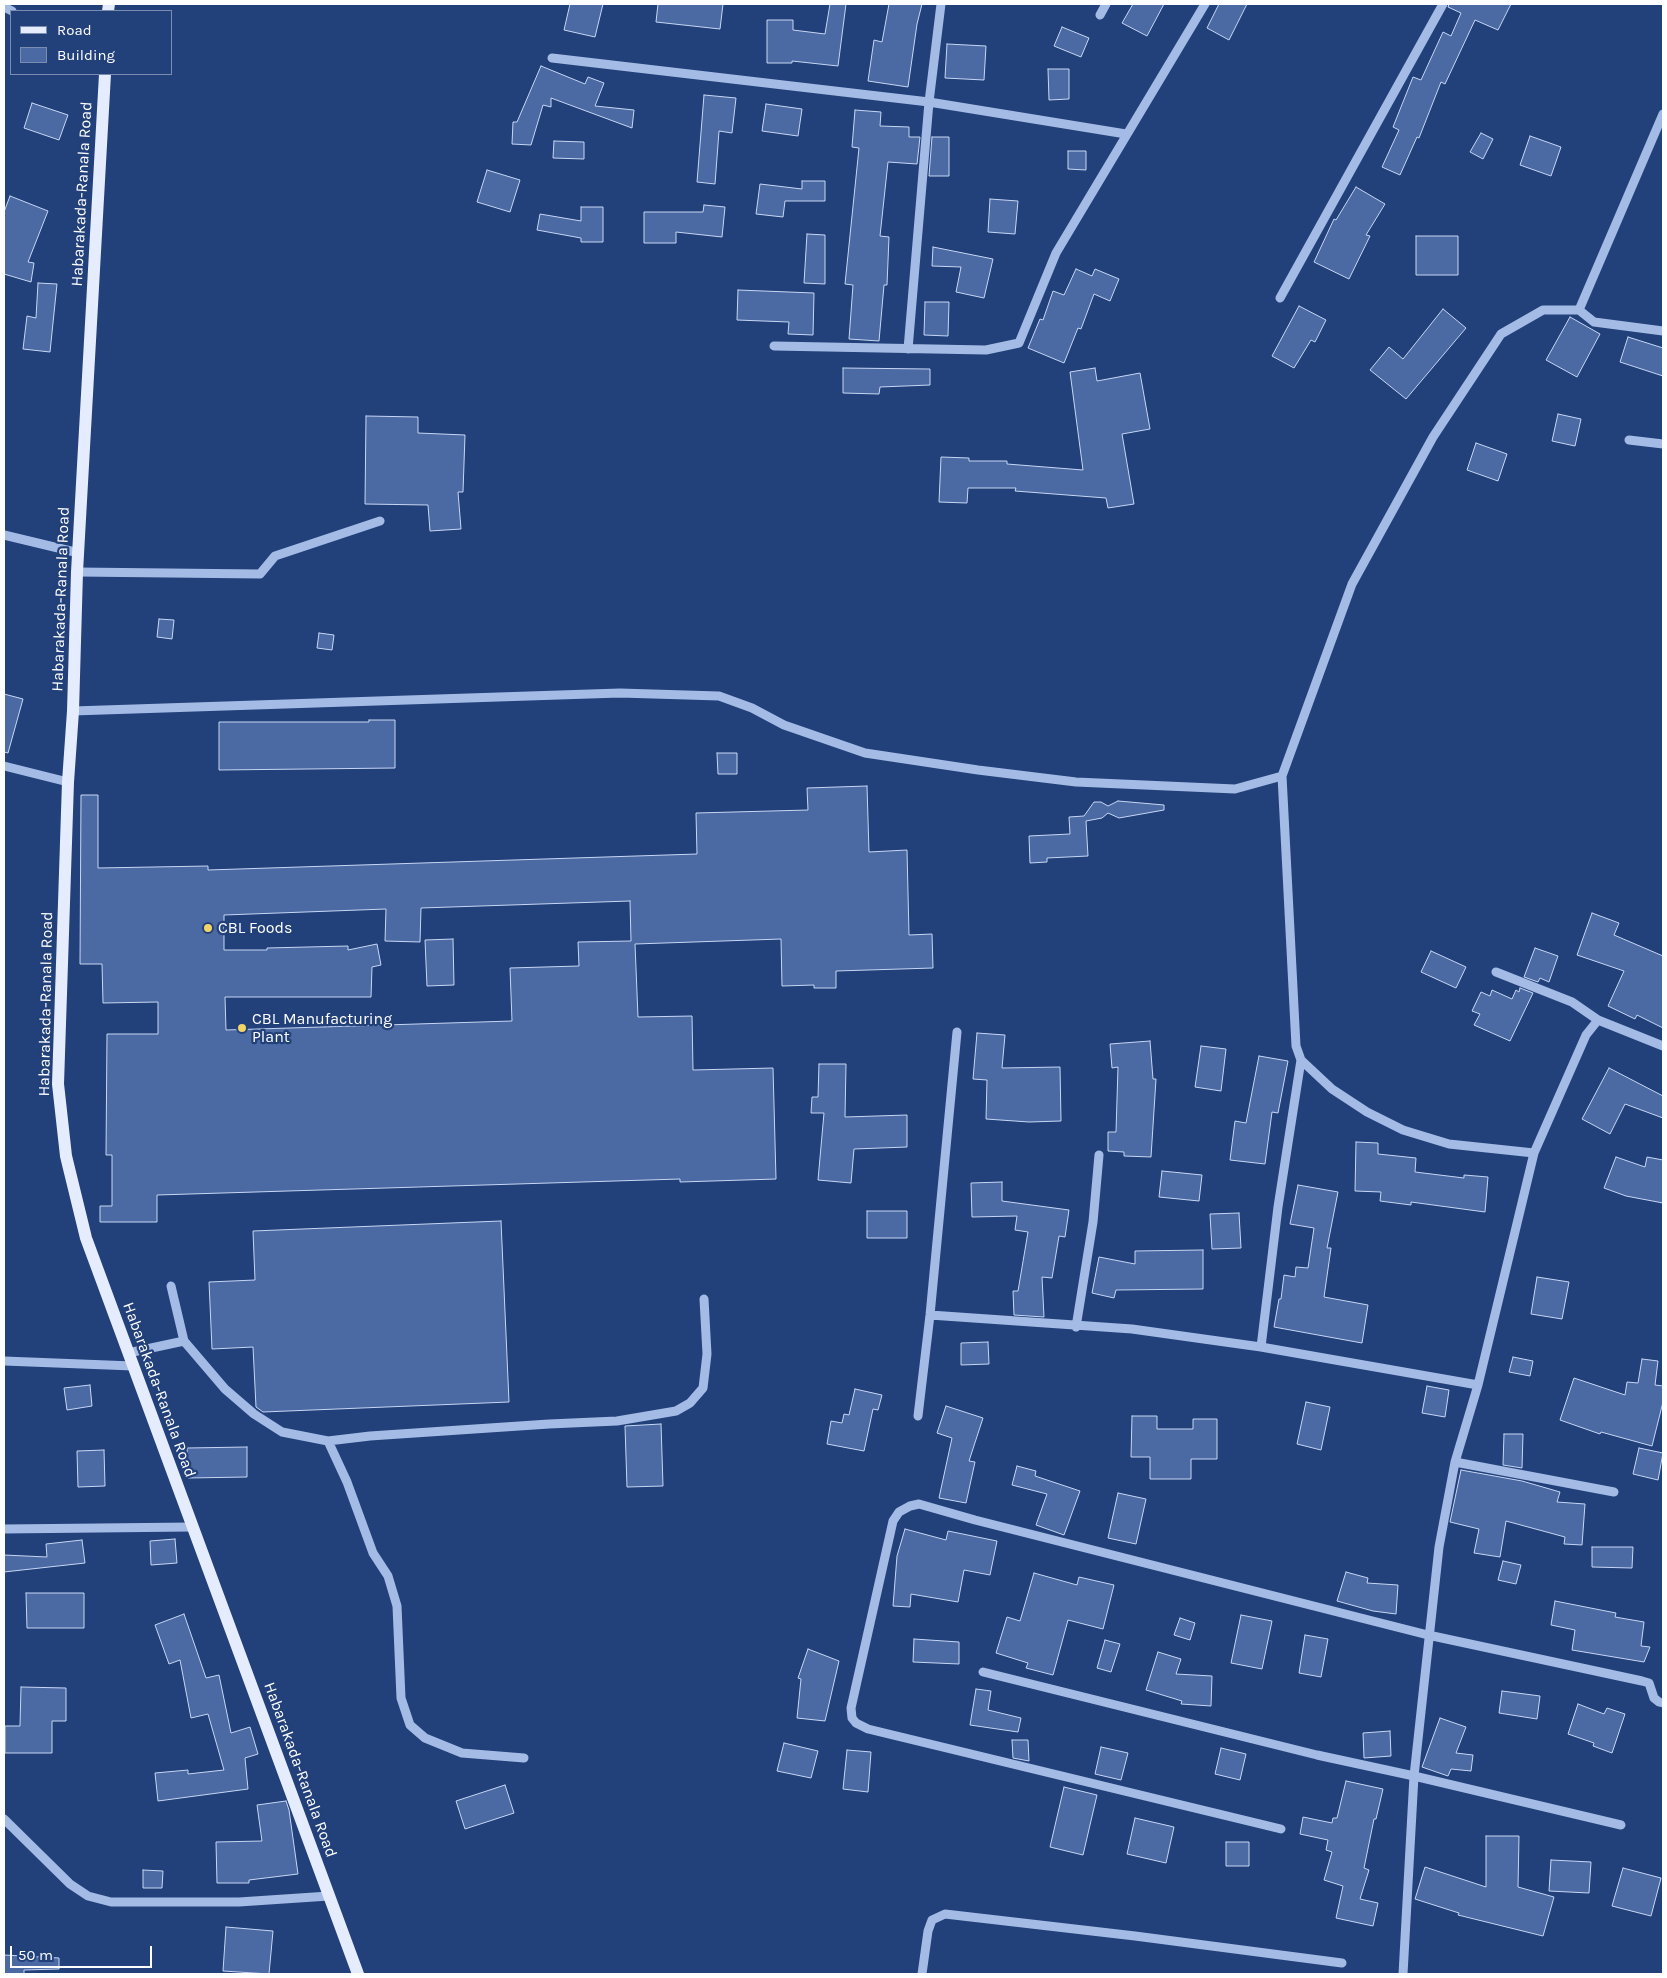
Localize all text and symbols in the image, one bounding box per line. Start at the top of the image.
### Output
legend [10,10,172,75]
text: Road [57,21,92,39]
text: Building [57,46,115,64]
street label: Habarakada-Ranala Road [68,101,96,287]
street label: Habarakada-Ranala Road [48,506,74,692]
street label: Habarakada-Ranala Road [35,911,57,1097]
place label: CBL Foods [218,918,292,938]
marker: CBL Foods [202,922,214,934]
place label: CBL Manufacturing Plant [252,1009,392,1047]
marker: CBL Manufacturing Plant [236,1022,248,1034]
street label: Habarakada-Ranala Road [118,1300,200,1480]
street label: Habarakada-Ranala Road [259,1680,341,1860]
scale bar [12,1936,155,1968]
text: 50 m [18,1946,53,1964]

